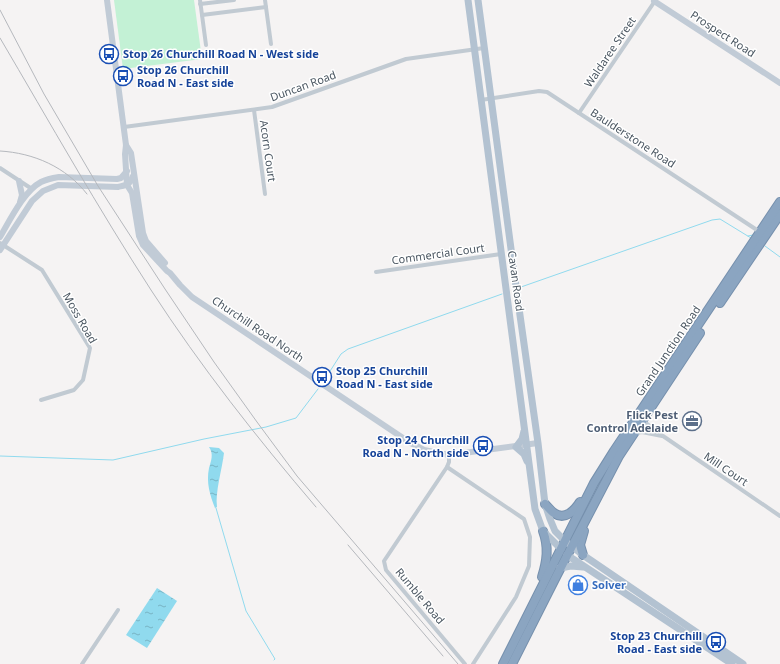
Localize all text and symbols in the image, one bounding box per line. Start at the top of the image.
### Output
street label: Prospect Road [688,7,759,60]
street label: Waldaree Street [580,13,639,90]
bus stop icon: Stop 26 Churchill Road N - West side [98,43,120,65]
place label: Stop 26 Churchill Road N - West side [123,46,319,61]
place label: Stop 26 Churchill Road N - East side [137,62,234,90]
bus stop icon: Stop 26 Churchill Road N - East side [112,65,134,87]
street label: Duncan Road [268,67,338,104]
street label: Baulderstone Road [588,104,679,171]
street label: Acorn Court [257,119,280,183]
street label: Commercial Court [391,240,485,267]
street label: Cavan Road [505,250,528,312]
street label: Moss Road [60,290,101,346]
street label: Churchill Road North [209,292,307,365]
street label: Grand Junction Road [632,302,704,399]
place label: Stop 25 Churchill Road N - East side [336,363,433,391]
bus stop icon: Stop 25 Churchill Road N - East side [311,366,333,388]
place label: Flick Pest Control Adelaide [587,407,678,435]
office icon: Flick Pest Control Adelaide [681,410,703,432]
place label: Stop 24 Churchill Road N - North side [362,432,469,460]
bus stop icon: Stop 24 Churchill Road N - North side [472,435,494,457]
street label: Mill Court [701,448,751,489]
street label: Rumble Road [392,564,448,627]
shop icon: Solver [567,574,589,596]
place label: Solver [592,577,626,592]
place label: Stop 23 Churchill Road - East side [610,628,702,656]
bus stop icon: Stop 23 Churchill Road - East side [705,631,727,653]

